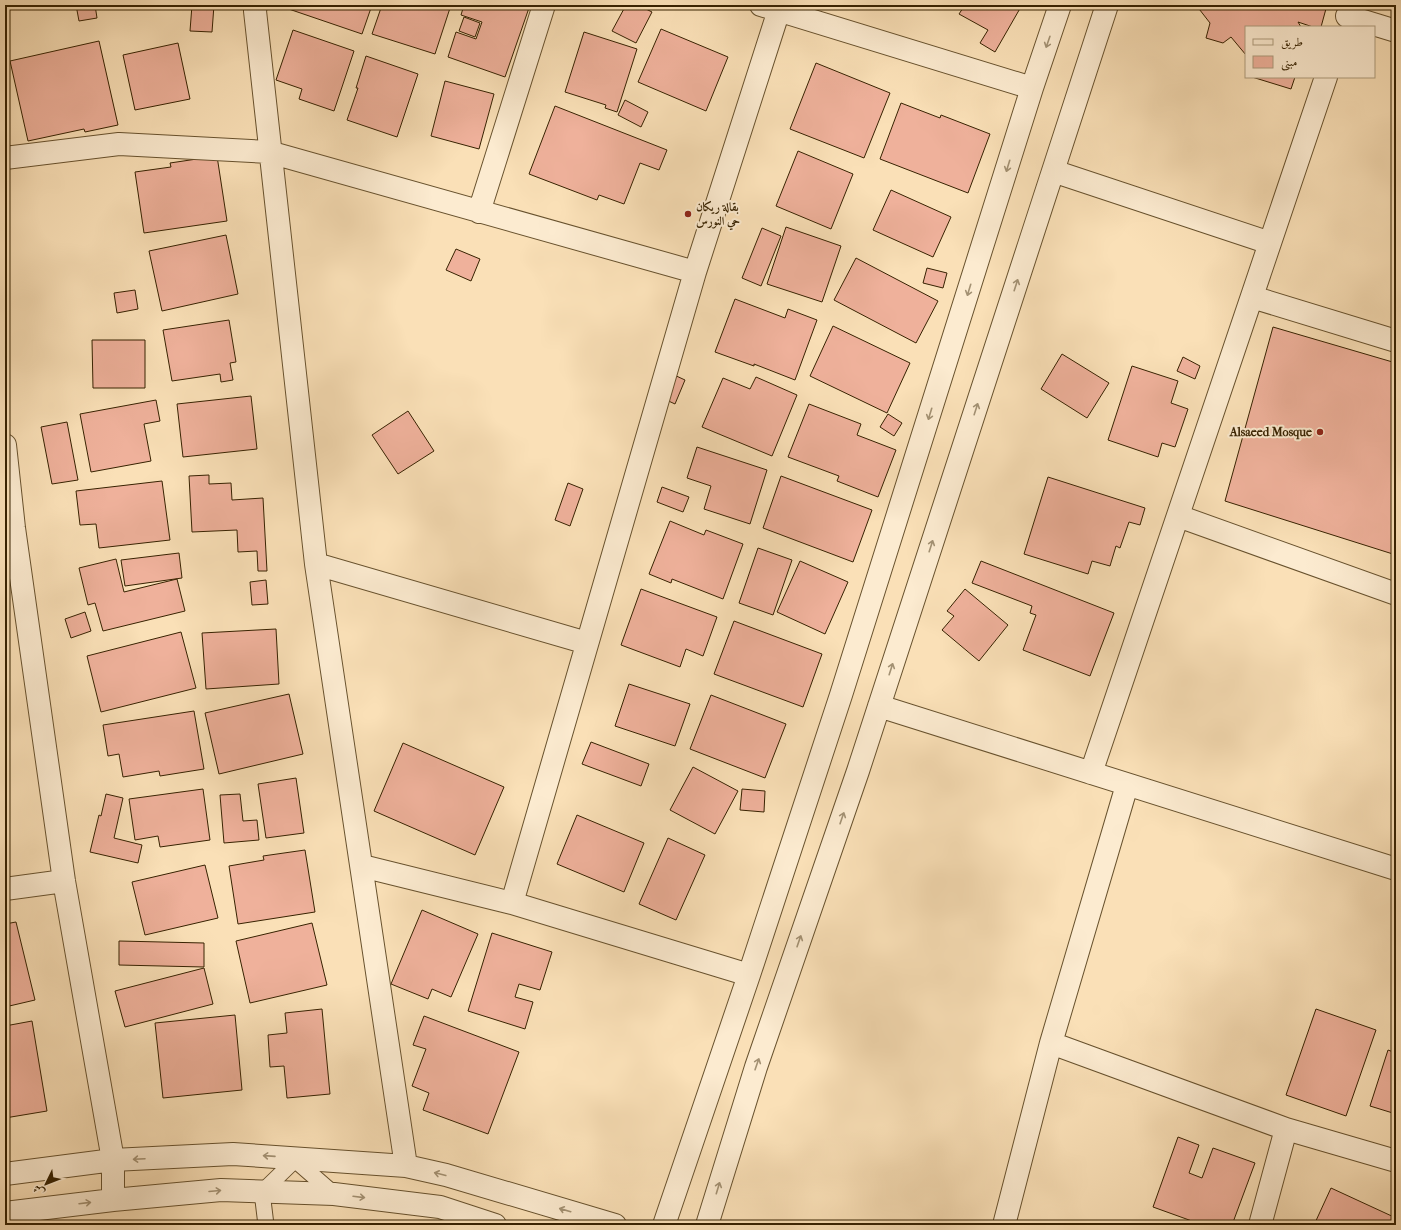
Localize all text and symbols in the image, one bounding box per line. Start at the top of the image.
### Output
legend [1245,26,1375,78]
text: طريق [1281,35,1303,50]
one-way arrow [1043,36,1051,48]
text: مبنى [1281,55,1297,71]
one-way arrow [1004,159,1011,172]
place label: بقالة ريكان حي النورس [696,200,740,231]
marker: بقالة ريكان حي النورس [683,209,693,219]
one-way arrow [1012,280,1020,292]
one-way arrow [965,283,972,296]
one-way arrow [972,403,980,415]
one-way arrow [926,407,933,420]
place label: Alsaeed Mosque [1229,425,1312,440]
marker: Alsaeed Mosque [1315,427,1325,437]
one-way arrow [928,540,936,552]
one-way arrow [888,663,895,676]
one-way arrow [838,812,846,824]
one-way arrow [796,934,803,947]
one-way arrow [754,1057,761,1070]
one-way arrow [263,1153,276,1160]
one-way arrow [133,1155,146,1162]
north arrow [26,1164,66,1204]
one-way arrow [434,1169,447,1177]
one-way arrow [715,1181,722,1194]
text: ش [31,1182,48,1199]
one-way arrow [208,1187,221,1194]
one-way arrow [352,1194,365,1201]
one-way arrow [79,1200,92,1207]
one-way arrow [558,1206,571,1213]

